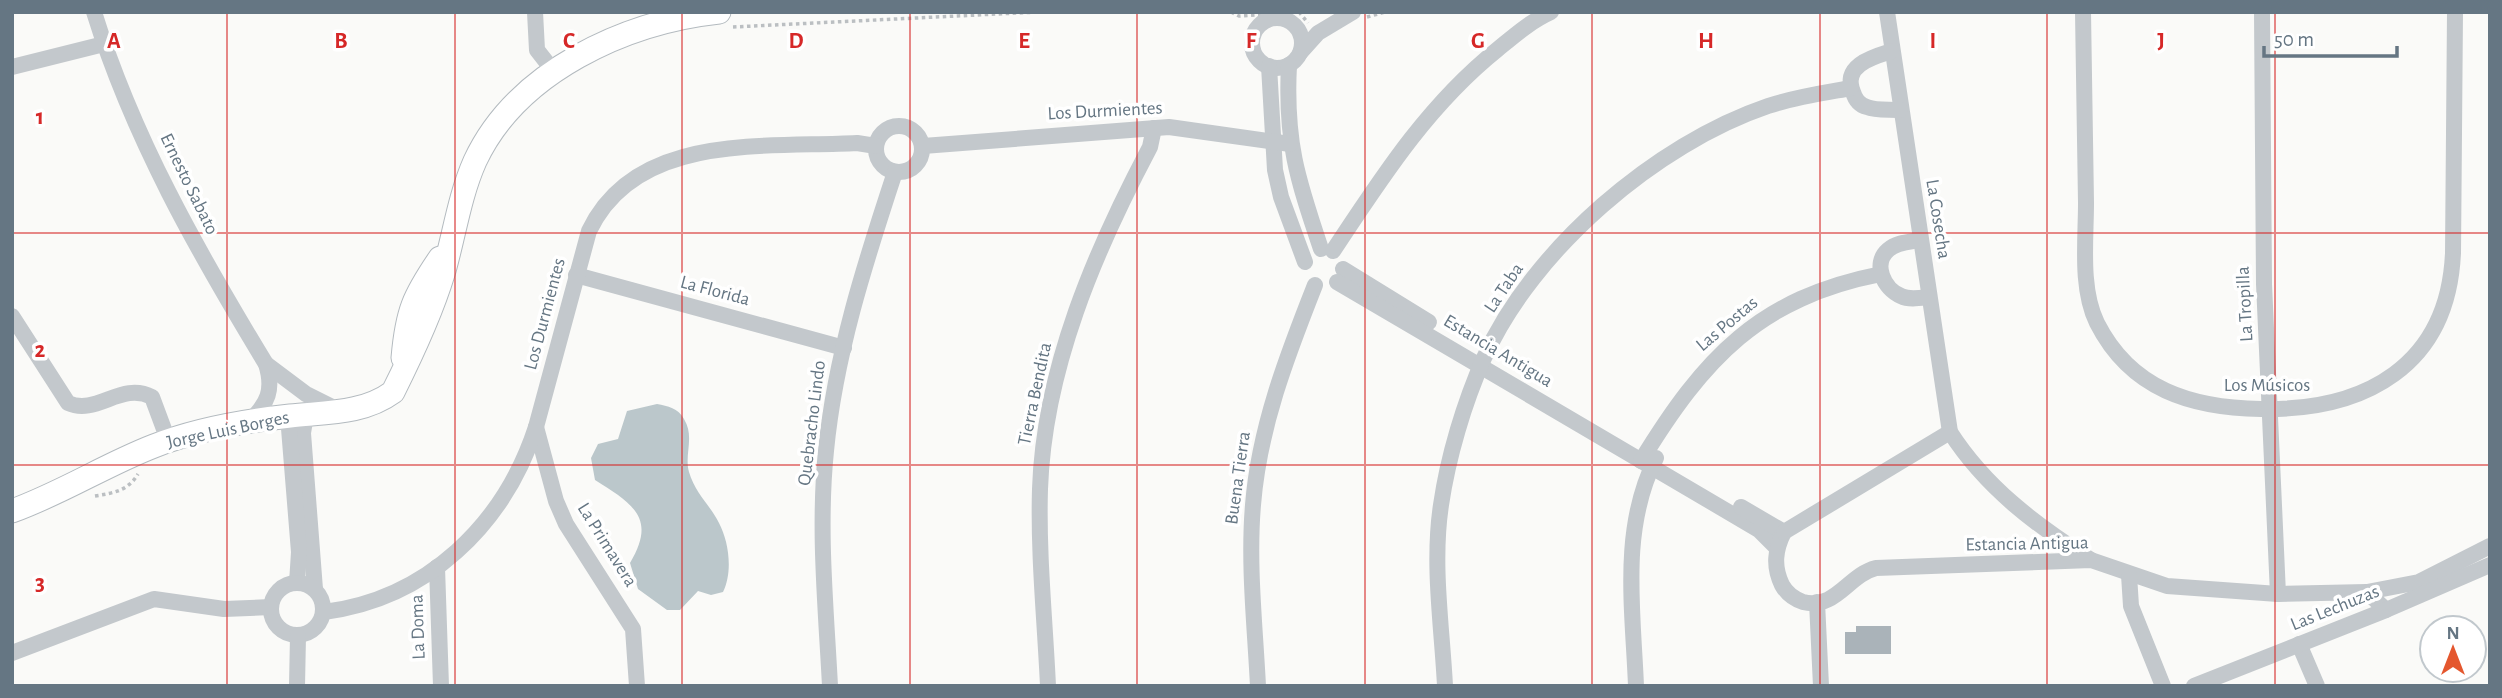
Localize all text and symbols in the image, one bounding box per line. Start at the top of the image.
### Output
scale bar [2264,14,2397,58]
text: 50 m [2274,29,2314,50]
text: A [107,30,121,53]
text: B [334,30,348,53]
text: C [563,30,575,53]
text: D [788,30,804,53]
text: E [1018,30,1030,53]
text: F [1246,30,1257,53]
text: G [1471,30,1485,53]
text: H [1698,30,1714,53]
text: I [1930,30,1936,53]
text: J [2157,30,2165,53]
street label: Los Durmientes [1047,99,1163,123]
text: 1 [36,106,44,129]
street label: Ernesto Sabato [156,130,222,238]
street label: La Cosecha [1922,178,1954,260]
street label: Los Durmientes [521,256,569,372]
street label: La Taba [1481,260,1527,316]
street label: La Tropilla [2234,265,2256,342]
street label: La Florida [678,273,752,309]
street label: Las Postas [1692,293,1762,355]
street label: Estancia Antigua [1440,311,1556,391]
text: 2 [35,339,46,362]
street label: Tierra Bendita [1015,341,1055,447]
street label: Quebracho Lindo [795,359,829,487]
street label: Los Músicos [2224,376,2310,395]
street label: Jorge Luis Borges [165,408,291,452]
street label: Buena Tierra [1222,430,1254,526]
street label: La Primavera [574,500,640,591]
street label: Estancia Antigua [1965,533,2089,555]
text: 3 [35,572,45,595]
street label: Las Lechuzas [2288,582,2382,634]
street label: La Doma [407,594,429,660]
north arrow [2418,614,2488,684]
text: N [2446,624,2460,643]

